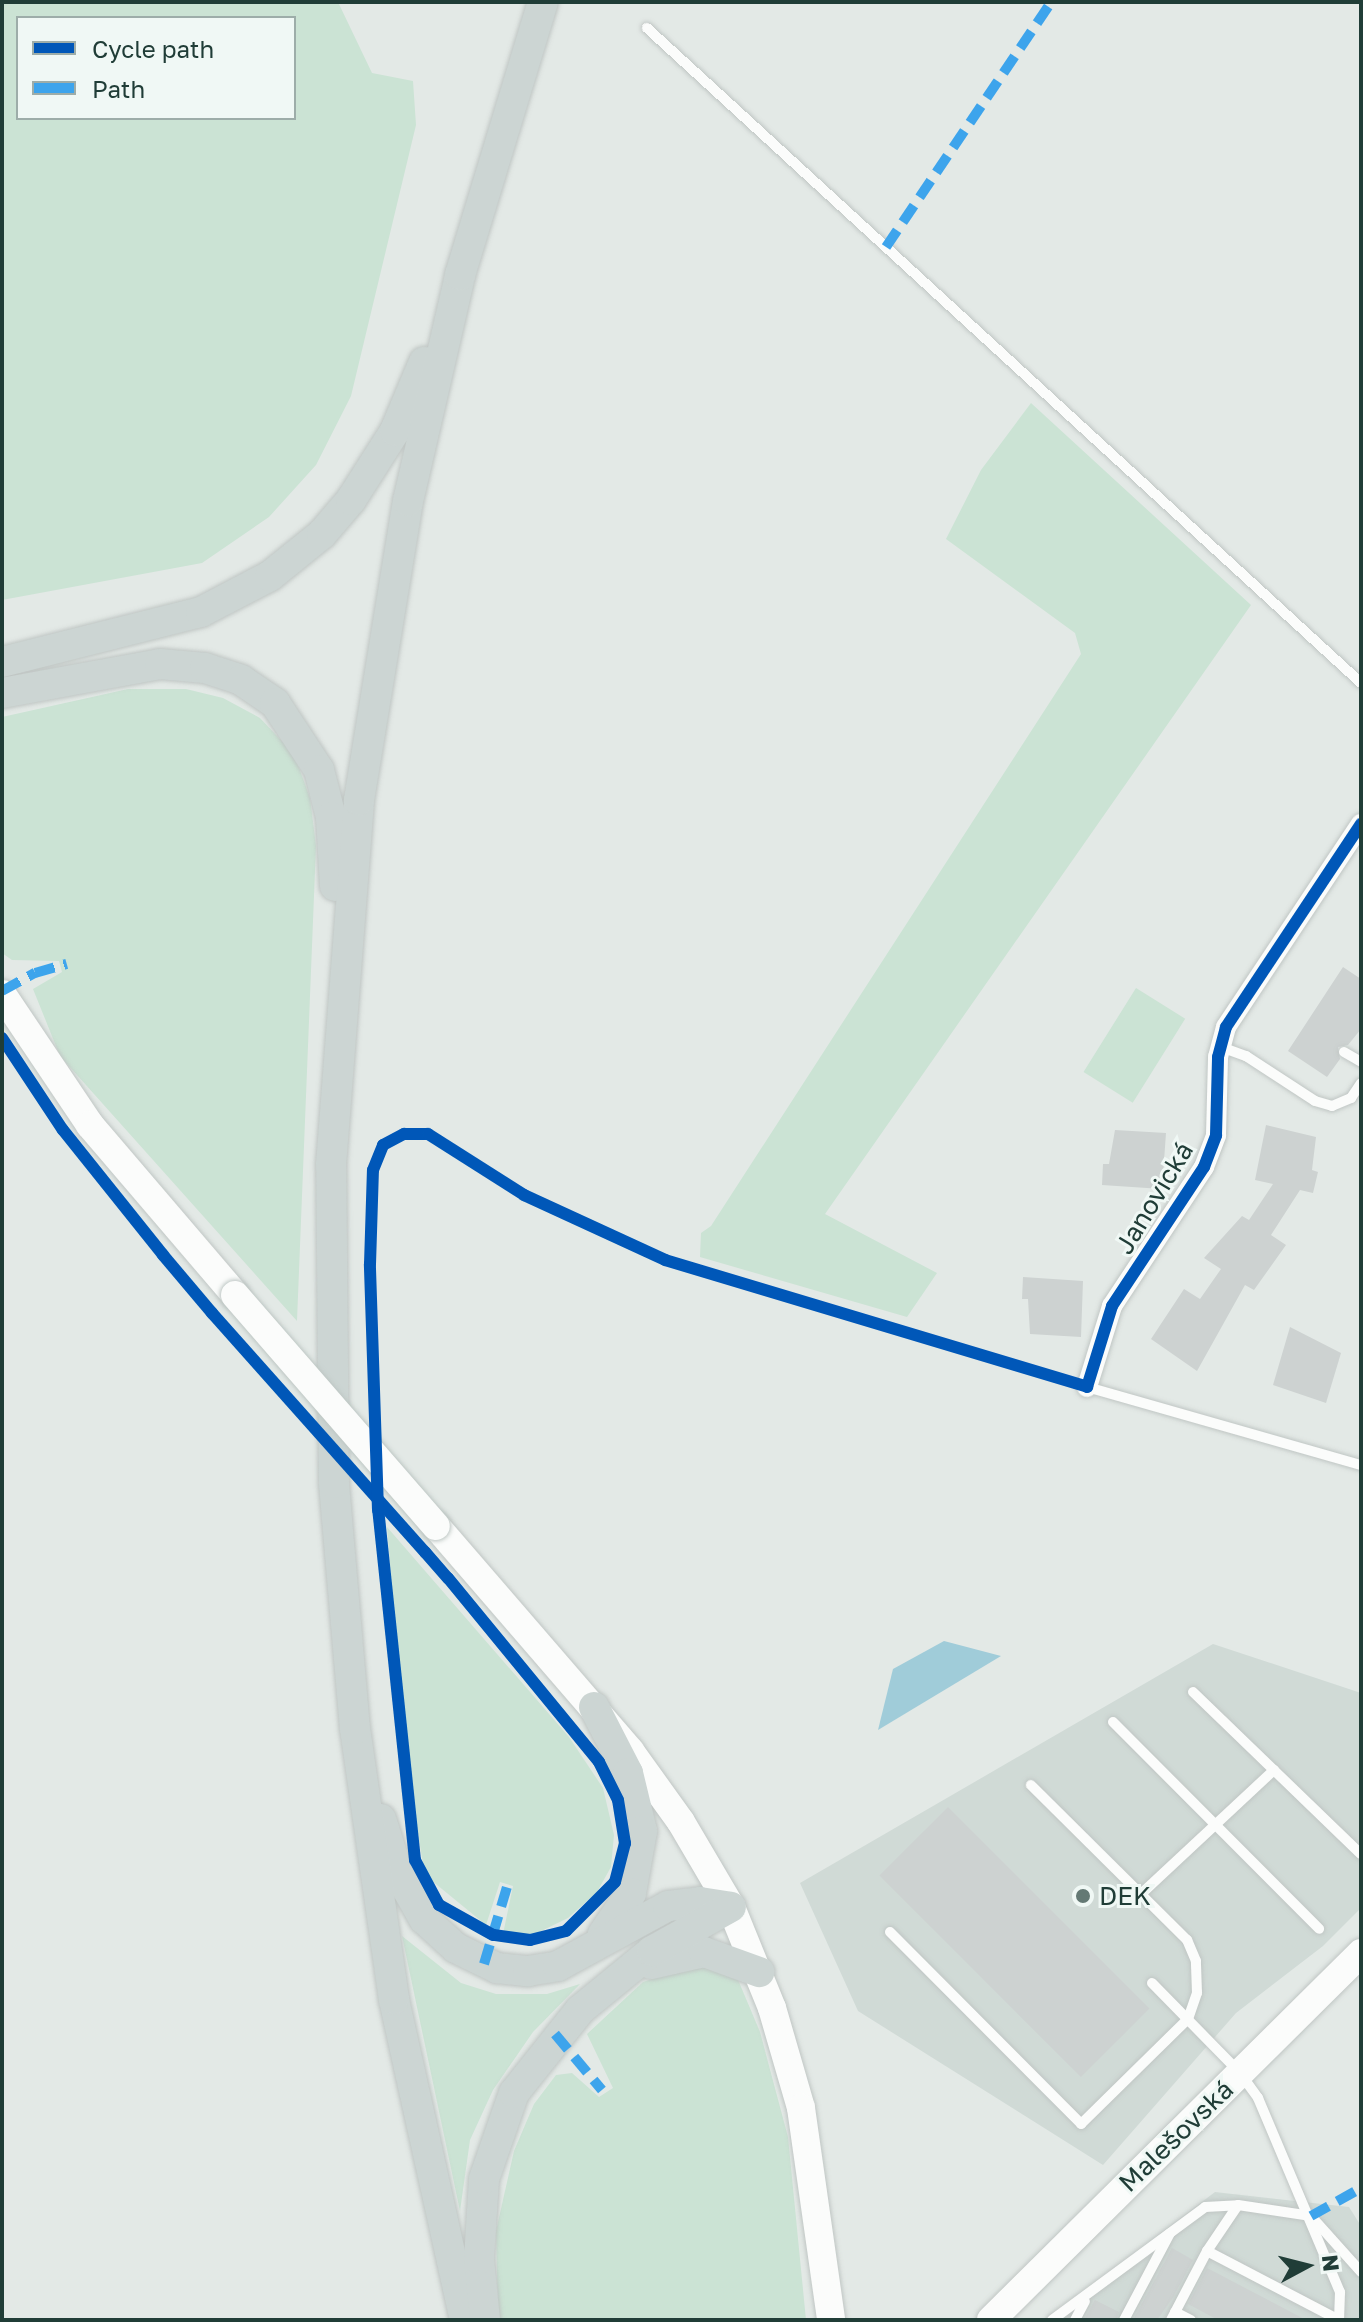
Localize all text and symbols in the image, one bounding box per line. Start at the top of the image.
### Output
legend [16,16,296,120]
text: Cycle path [92,34,214,63]
text: Path [92,74,145,103]
street label: Janovická [1108,1136,1200,1260]
place label: DEK [1099,1880,1151,1912]
marker: DEK [1074,1887,1092,1905]
street label: Malešovská [1112,2074,1240,2198]
north arrow [1267,2226,1347,2306]
text: N [1317,2253,1346,2273]

